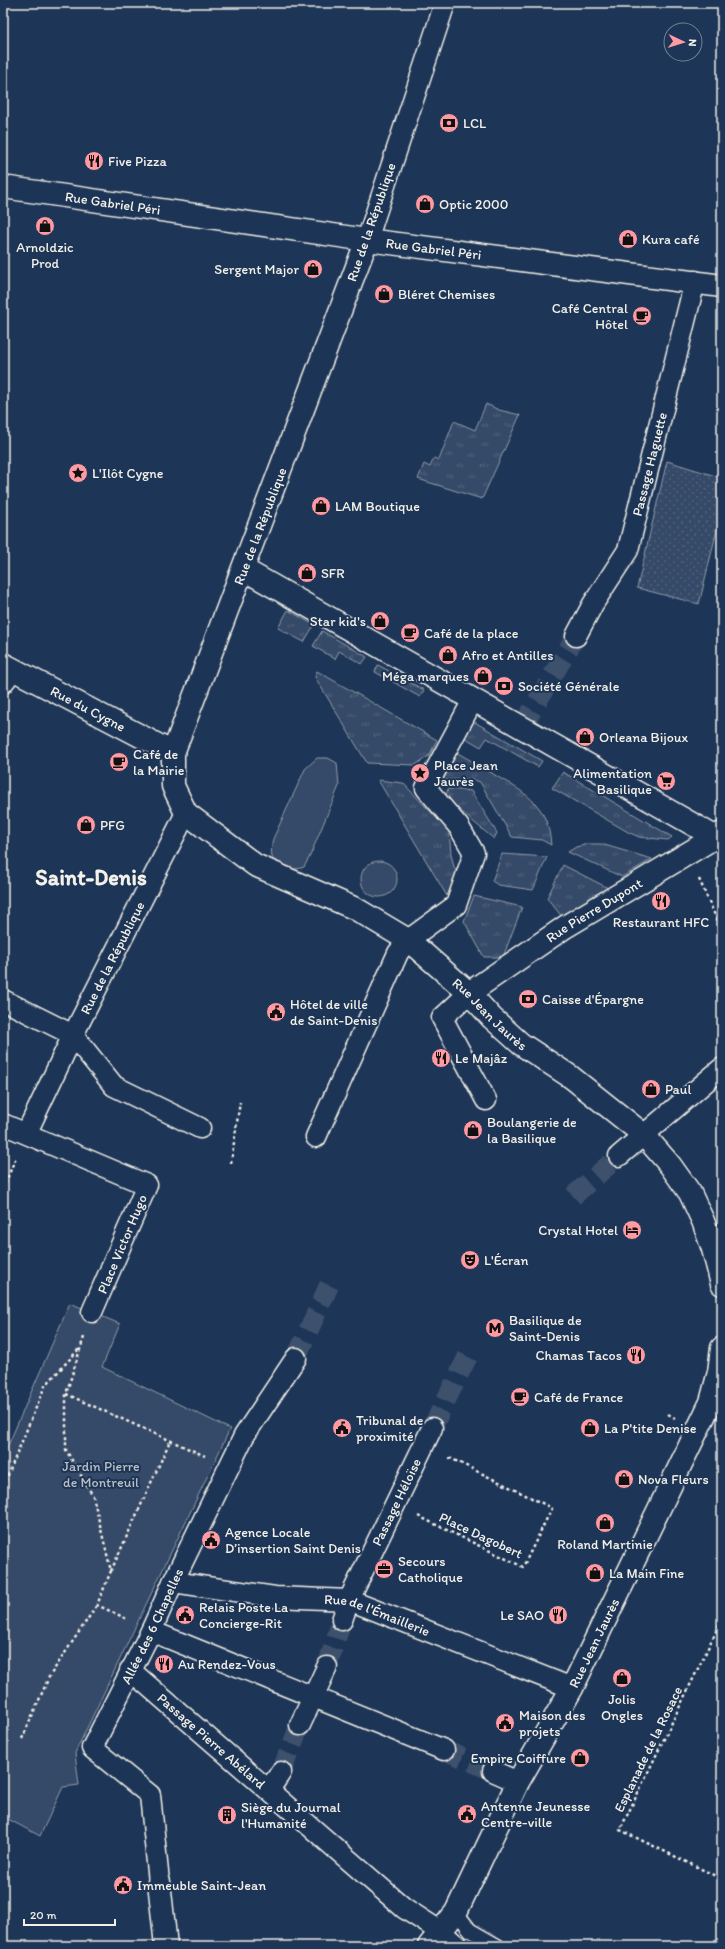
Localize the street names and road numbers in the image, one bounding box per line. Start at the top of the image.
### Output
street label: Rue de la République [343,160,400,284]
street label: Rue Gabriel Péri [64,188,162,219]
street label: Rue Gabriel Péri [385,235,482,264]
street label: Passage Haguette [629,410,671,518]
street label: Rue de la République [230,465,291,587]
street label: Rue du Cygne [48,682,128,736]
street label: Rue Pierre Dupont [543,875,645,947]
street label: Rue de la République [77,898,149,1017]
street label: Rue Jean Jaurès [449,974,530,1055]
street label: Place Victor Hugo [94,1192,151,1296]
street label: Passage Héloïse [368,1455,425,1549]
street label: Place Dagobert [436,1509,525,1562]
street label: Allée des 6 Chapelles [118,1566,187,1687]
street label: Rue de l'Émaillerie [324,1591,433,1640]
street label: Rue Jean Jaurès [565,1596,623,1691]
street label: Esplanade de la Rosace [611,1683,686,1815]
street label: Passage Pierre Abélard [154,1690,269,1793]

